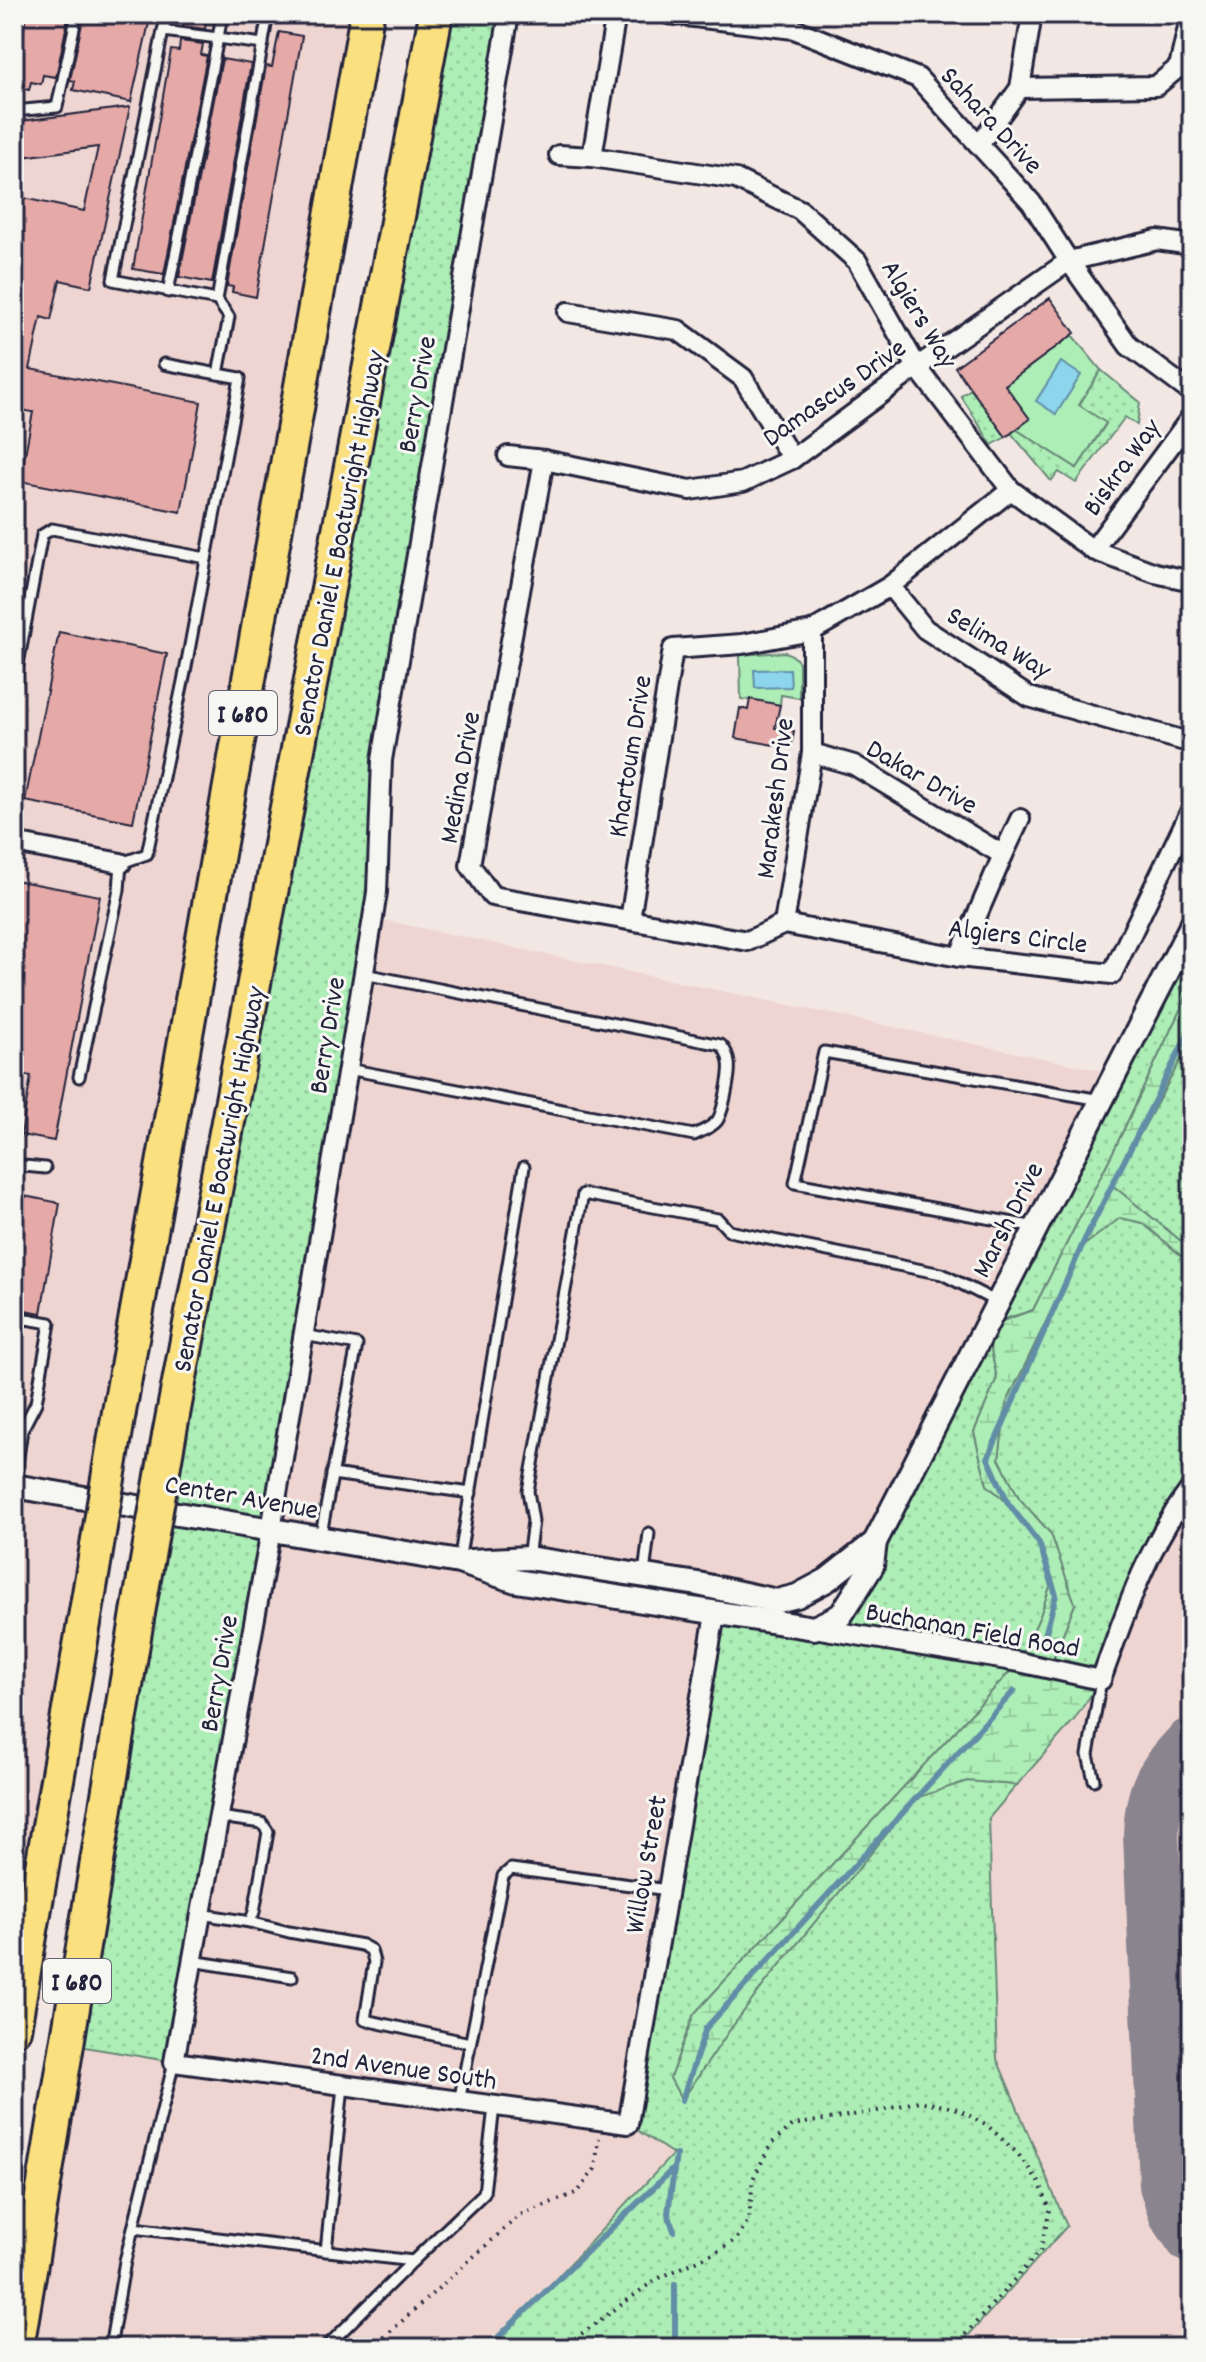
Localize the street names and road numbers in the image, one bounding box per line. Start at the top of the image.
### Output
street label: Sahara Drive [929,59,1050,186]
street label: Algiers Way [868,254,965,378]
street label: Damascus Drive [756,331,916,459]
street label: Berry Drive [390,333,450,456]
street label: Senator Daniel E Boatwright Highway [285,347,399,740]
street label: Biskra Way [1075,411,1174,526]
street label: Selima Way [938,598,1058,693]
street label: Khartoum Drive [600,673,666,841]
road number: I 680 [209,691,277,735]
street label: Medina Drive [432,709,494,847]
street label: Marakesh Drive [748,716,808,881]
street label: Dakar Drive [857,731,984,827]
street label: Algiers Circle [946,911,1089,967]
street label: Berry Drive [301,974,359,1097]
street label: Senator Daniel E Boatwright Highway [165,983,279,1376]
street label: Marsh Drive [964,1157,1057,1286]
street label: Center Avenue [161,1467,321,1533]
street label: Buchanan Field Road [862,1594,1082,1671]
street label: Berry Drive [192,1612,252,1735]
street label: Willow Street [617,1793,681,1937]
road number: I 680 [43,1959,111,2003]
street label: 2nd Avenue South [308,2038,499,2104]

